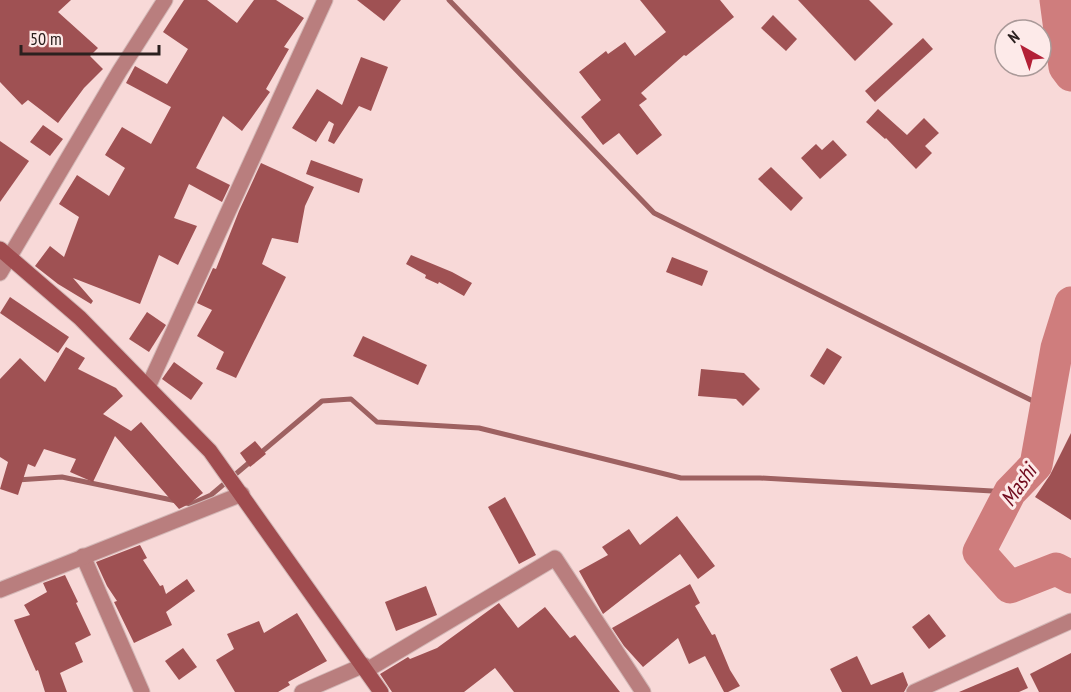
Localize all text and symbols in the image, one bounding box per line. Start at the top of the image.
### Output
scale bar [21,18,159,56]
north arrow [993,18,1053,78]
text: N [1004,26,1023,47]
text: 50 m [30,27,62,50]
water label: Mashi [994,456,1044,511]

